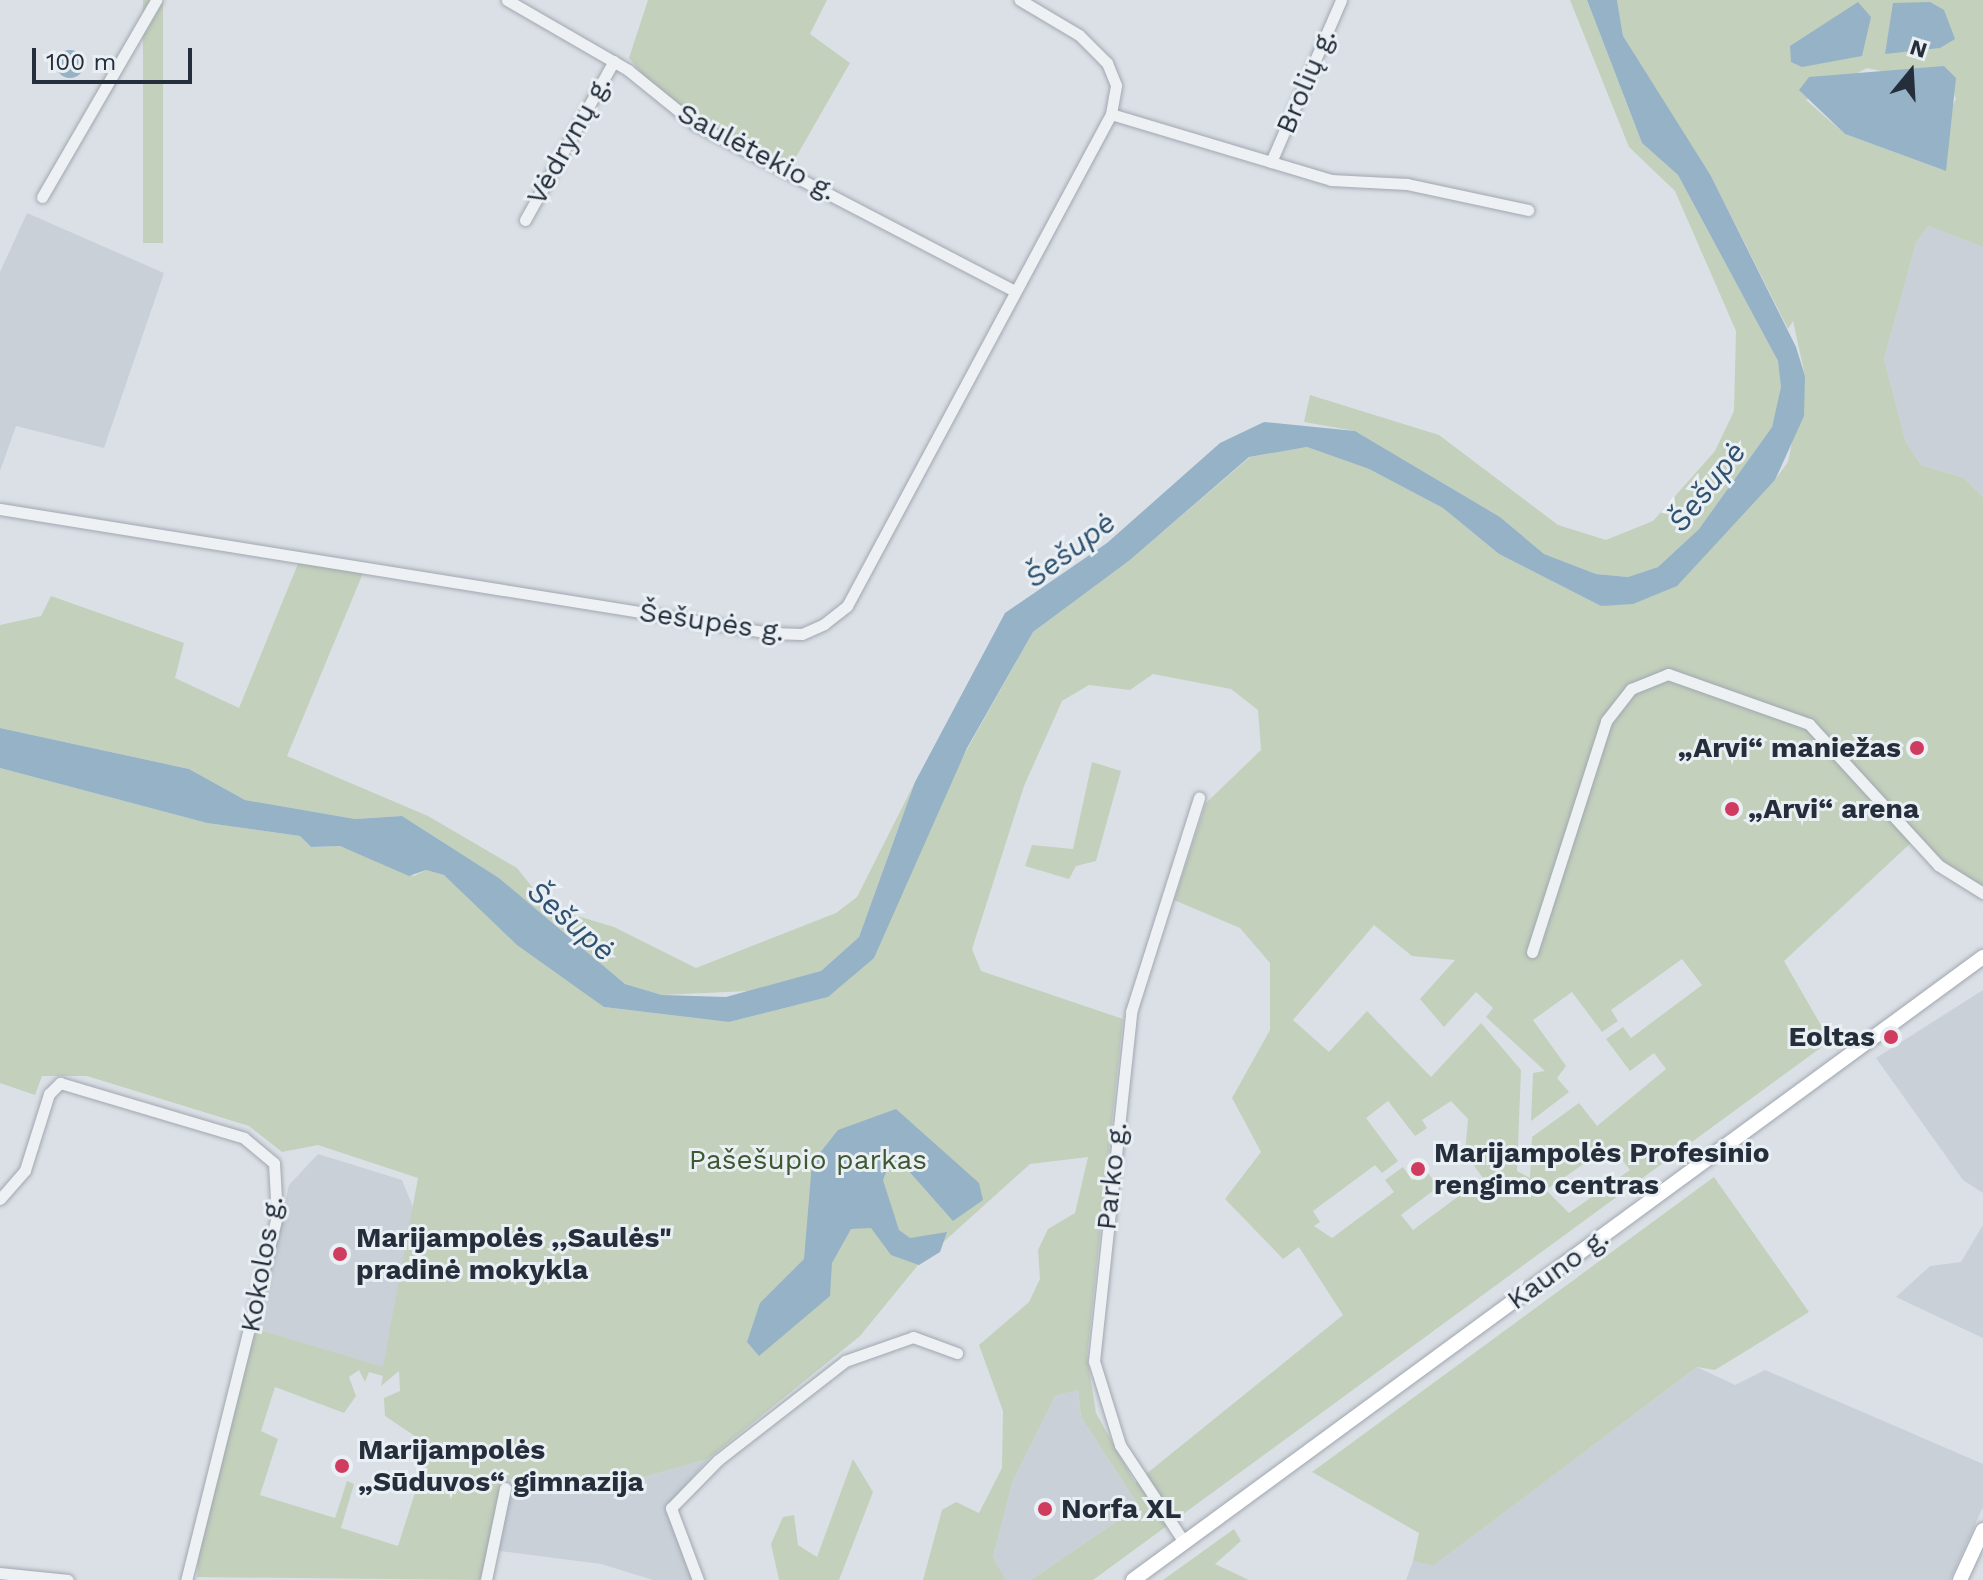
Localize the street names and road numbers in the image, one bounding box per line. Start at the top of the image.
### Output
street label: Brolių g. [1269,23,1343,139]
street label: Vėdrynų g. [520,69,618,211]
street label: Saulėtekio g. [672,96,842,208]
street label: Šešupės g. [637,595,787,649]
street label: Parko g. [1090,1120,1134,1232]
street label: Kokolos g. [233,1193,291,1335]
street label: Kauno g. [1501,1221,1615,1317]

